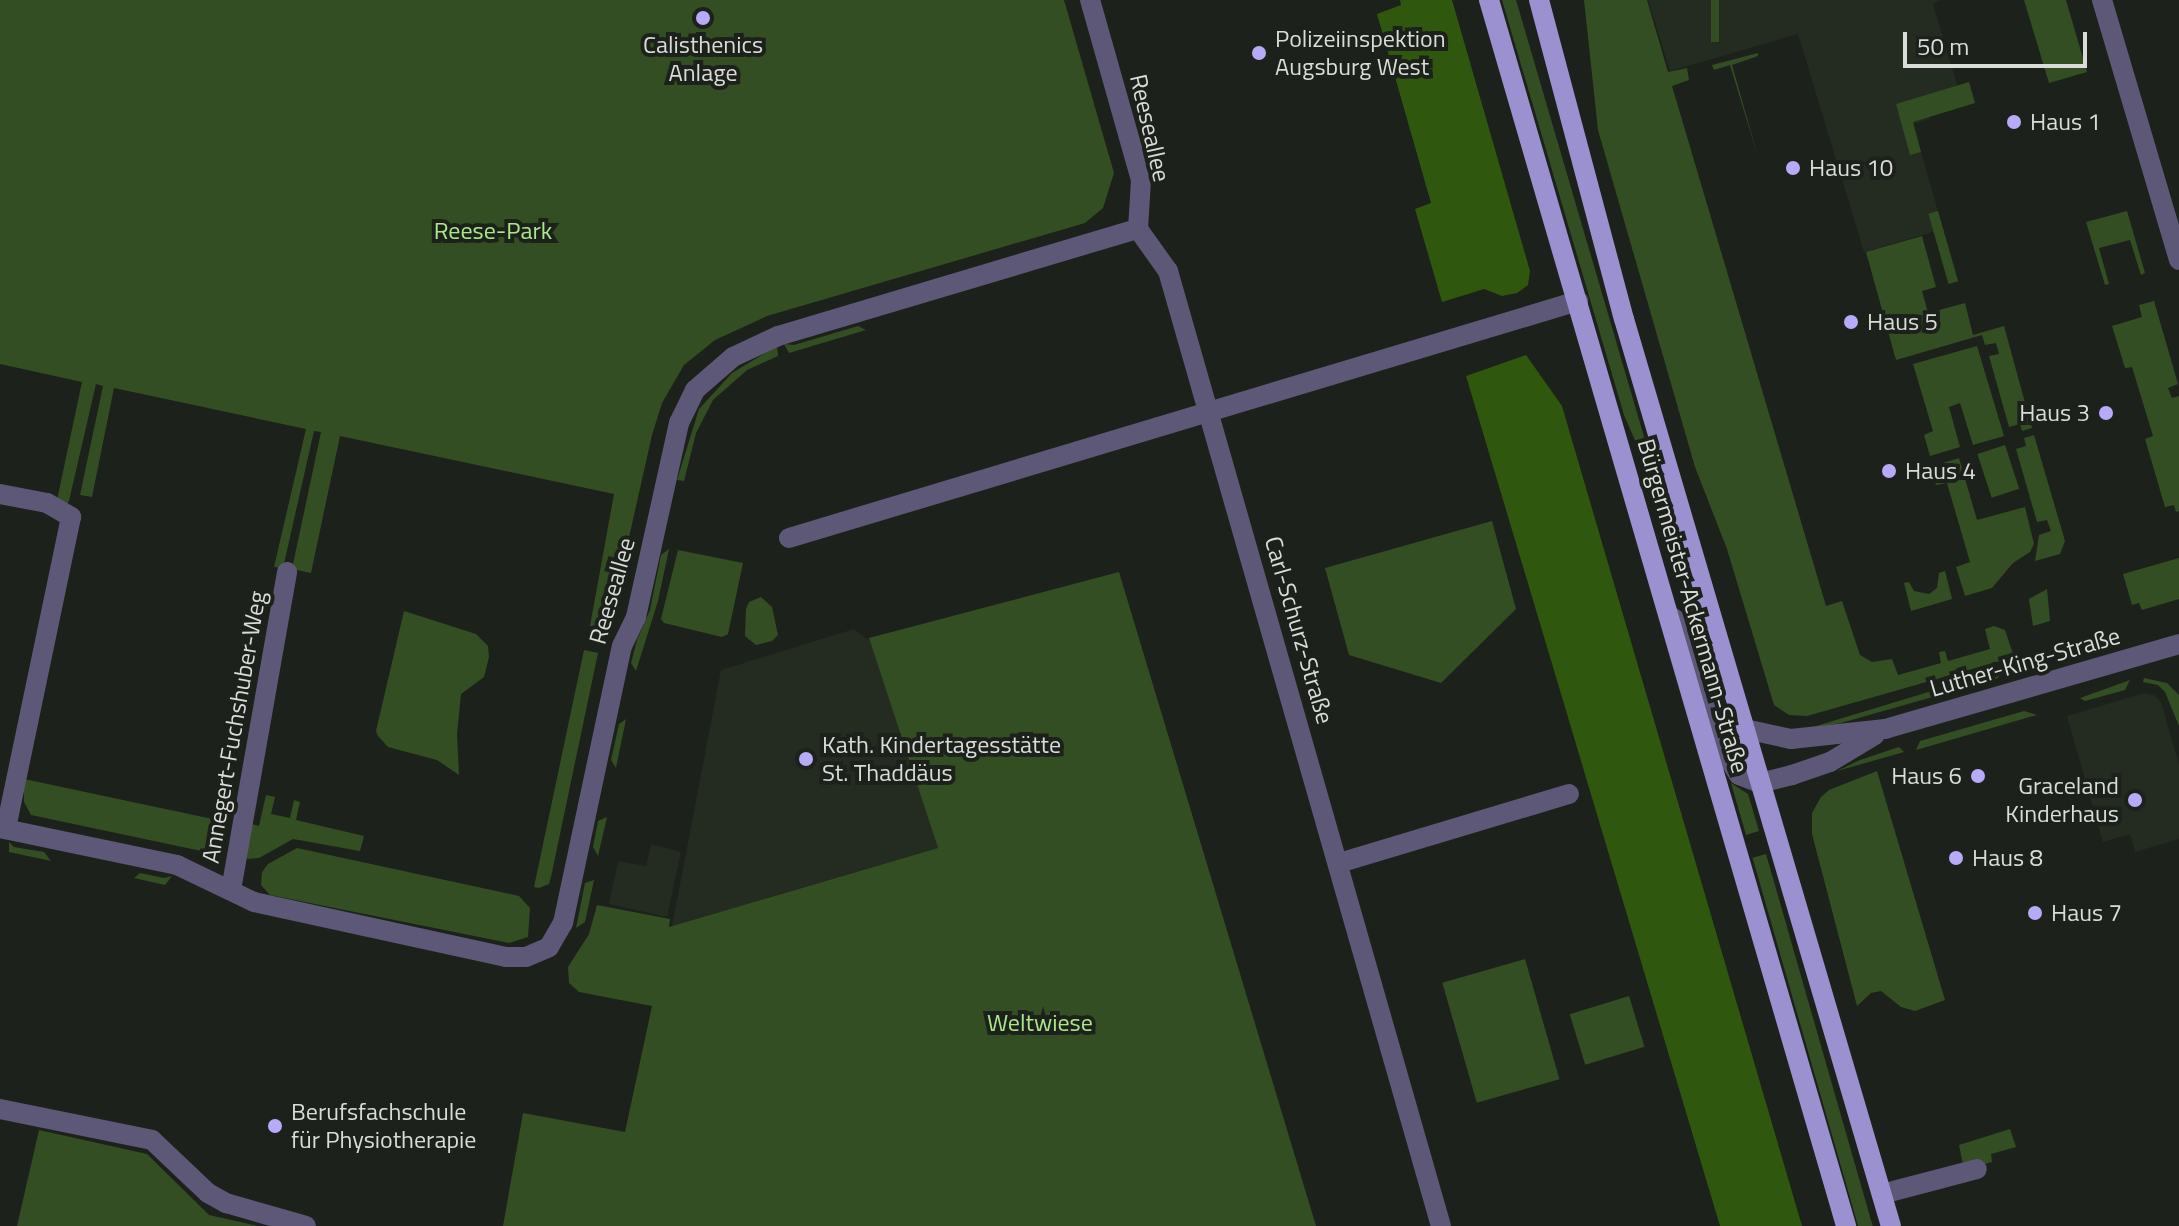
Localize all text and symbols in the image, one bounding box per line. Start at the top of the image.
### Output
marker: Calisthenics Anlage [694,9,712,27]
scale bar [1907,16,2091,66]
place label: Polizeiinspektion Augsburg West [1275,25,1446,81]
text: 50 m [1917,28,1969,64]
place label: Calisthenics Anlage [643,31,763,87]
marker: Polizeiinspektion Augsburg West [1250,44,1268,62]
street label: Reeseallee [1124,71,1176,185]
place label: Haus 1 [2030,108,2101,136]
marker: Haus 1 [2005,113,2023,131]
place label: Haus 10 [1809,154,1893,182]
marker: Haus 10 [1784,159,1802,177]
park label: Reese-Park [434,217,552,245]
place label: Haus 5 [1867,308,1938,336]
marker: Haus 5 [1842,313,1860,331]
place label: Haus 3 [2019,399,2090,427]
marker: Haus 3 [2097,404,2115,422]
street label: Bürgermeister-Ackermann-Straße [1631,436,1755,776]
place label: Haus 4 [1905,457,1976,485]
marker: Haus 4 [1880,462,1898,480]
street label: Carl-Schurz-Straße [1258,533,1340,727]
street label: Reeseallee [583,534,641,648]
street label: Annegert-Fuchshuber-Weg [196,589,272,865]
street label: Luther-King-Straße [1927,621,2123,703]
place label: Kath. Kindertagesstätte St. Thaddäus [822,731,1061,787]
marker: Kath. Kindertagesstätte St. Thaddäus [797,750,815,768]
place label: Haus 6 [1891,762,1962,790]
marker: Haus 6 [1969,767,1987,785]
place label: Graceland Kinderhaus [2005,772,2119,828]
marker: Graceland Kinderhaus [2126,791,2144,809]
place label: Haus 8 [1972,844,2043,872]
marker: Haus 8 [1947,849,1965,867]
place label: Haus 7 [2051,899,2122,927]
marker: Haus 7 [2026,904,2044,922]
park label: Weltwiese [987,1009,1093,1037]
place label: Berufsfachschule für Physiotherapie [291,1098,476,1154]
marker: Berufsfachschule für Physiotherapie [266,1117,284,1135]

